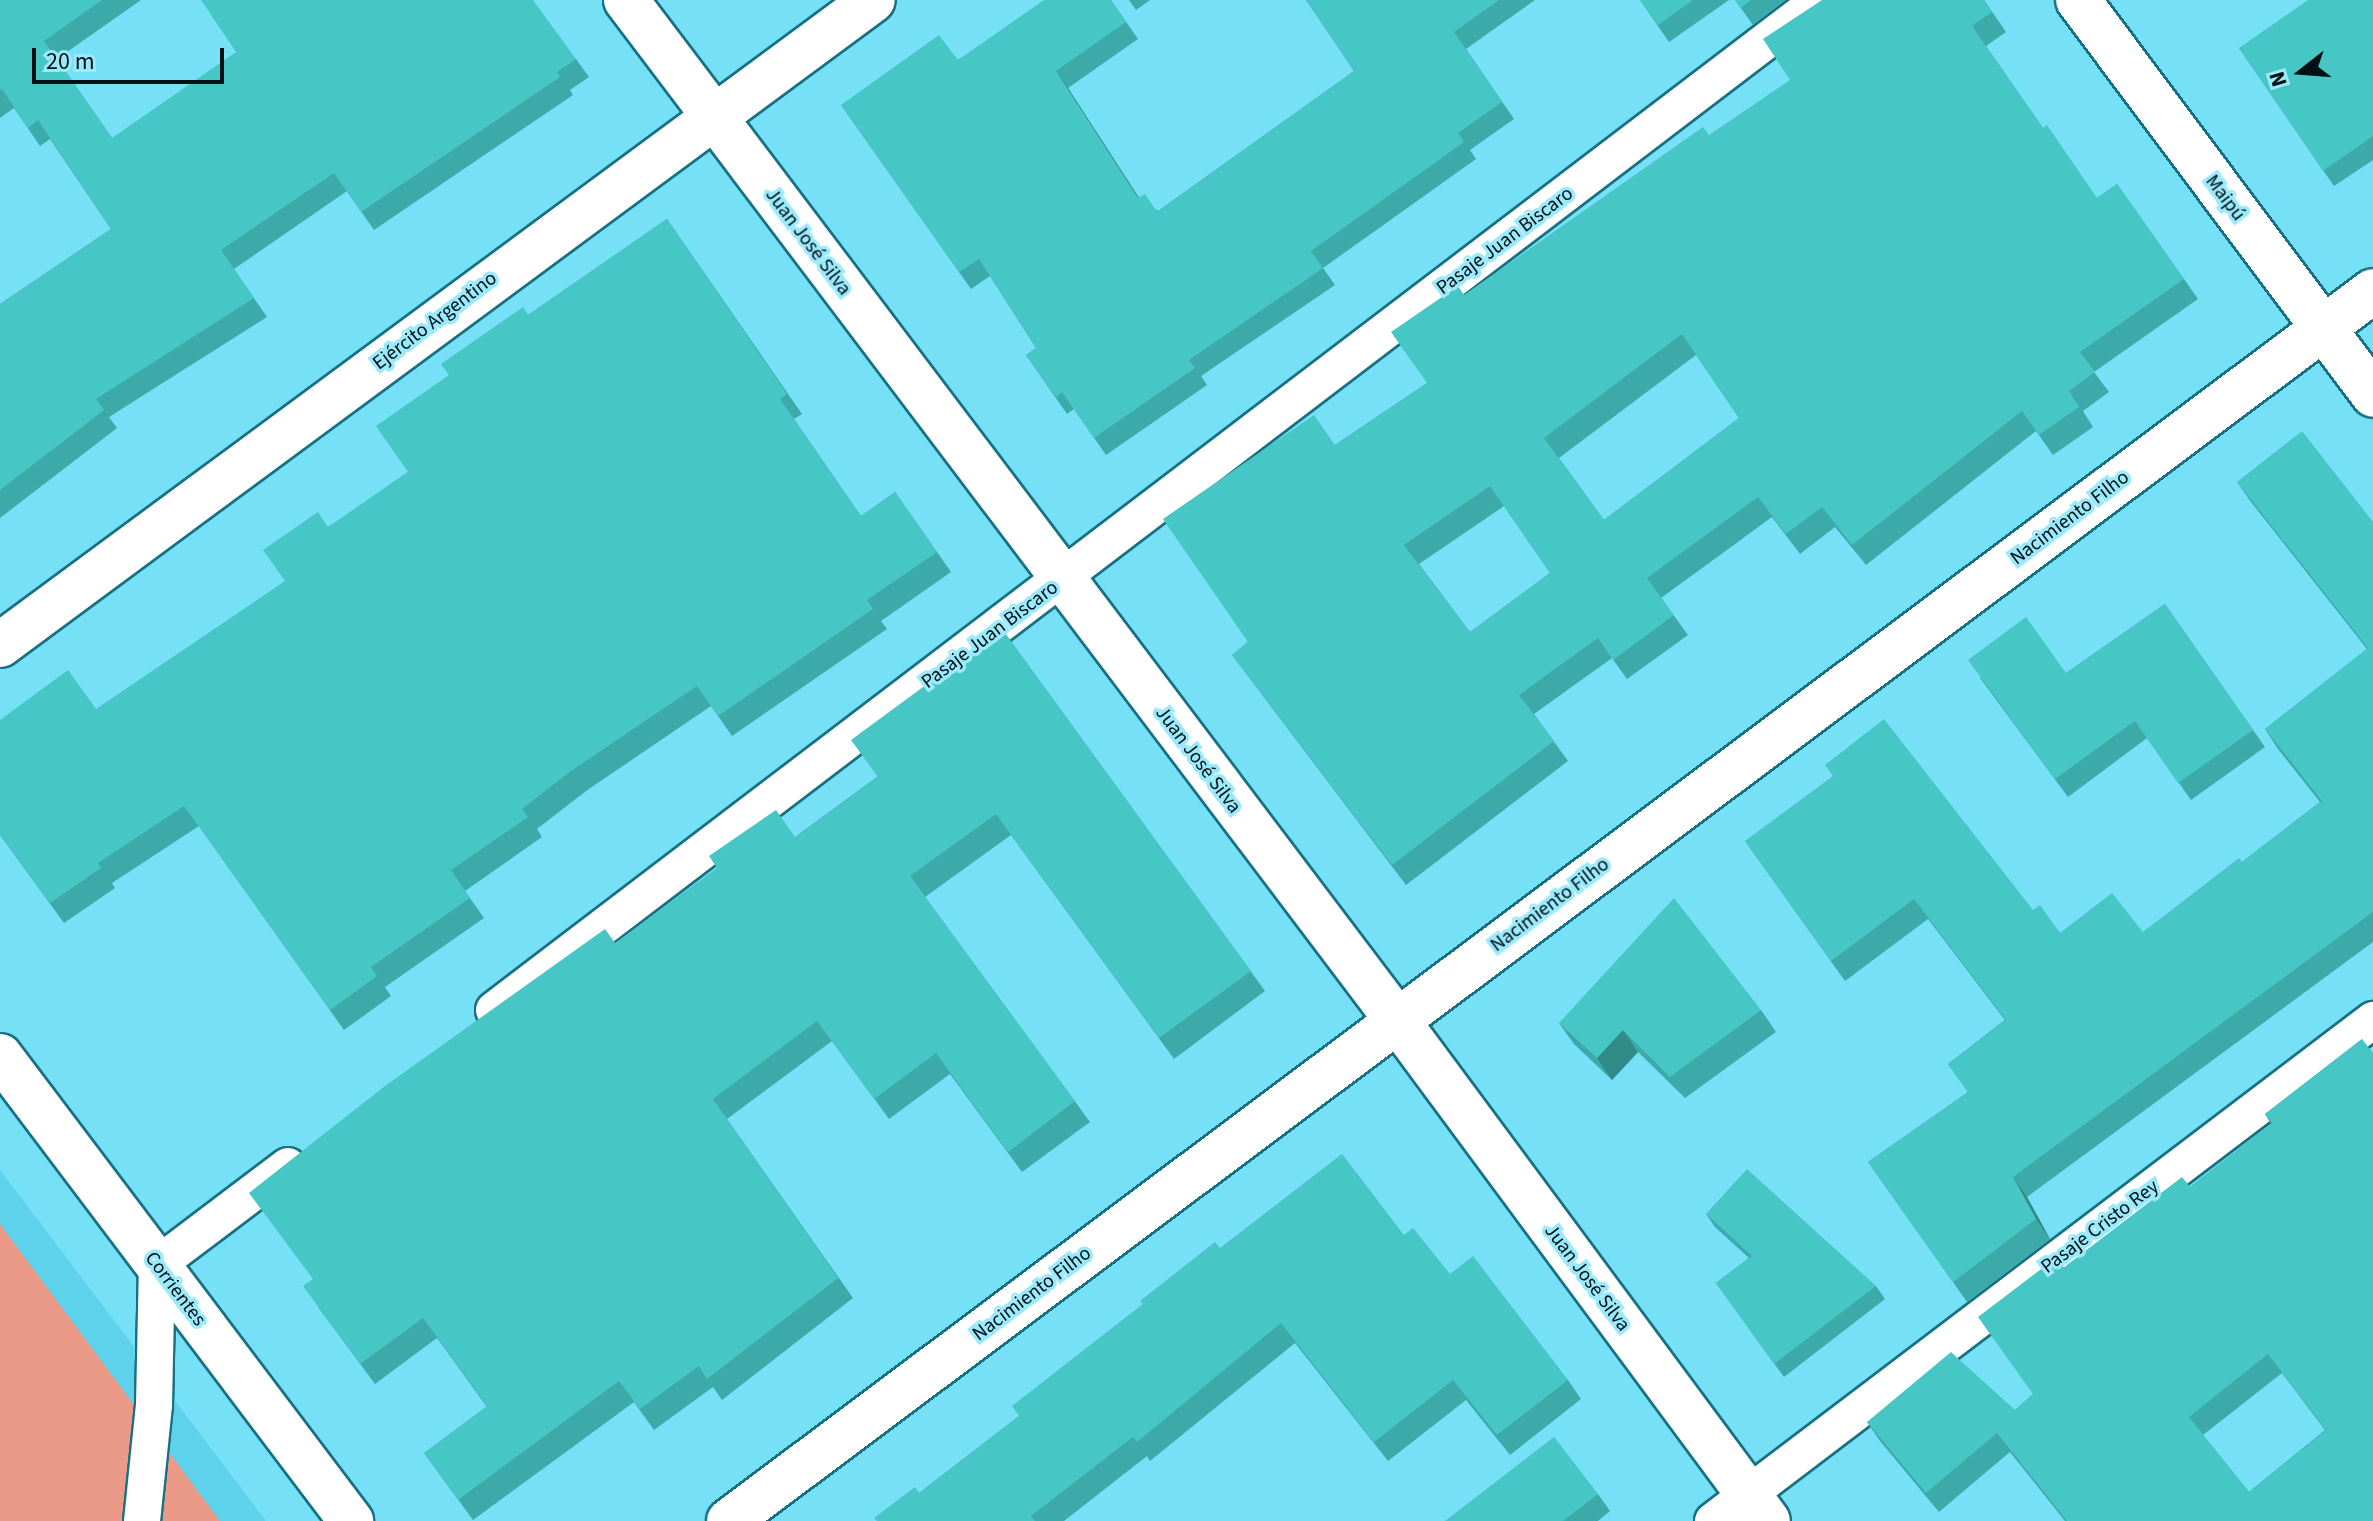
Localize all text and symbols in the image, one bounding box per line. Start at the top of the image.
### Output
scale bar [36,32,228,82]
north arrow [2261,32,2341,112]
text: 20 m [46,44,95,79]
text: N [2261,67,2295,91]
street label: Maipú [2200,170,2250,226]
street label: Pasaje Juan Biscaro [1432,182,1578,300]
street label: Juan José Silva [760,184,856,300]
street label: Ejército Argentino [368,267,502,375]
street label: Nacimiento Filho [2006,466,2134,570]
street label: Pasaje Juan Biscaro [917,576,1063,694]
street label: Juan José Silva [1150,702,1246,818]
street label: Nacimiento Filho [1486,853,1614,957]
street label: Pasaje Cristo Rey [2036,1175,2164,1279]
street label: Juan José Silva [1539,1220,1635,1336]
street label: Nacimiento Filho [968,1242,1096,1346]
street label: Corrientes [139,1247,211,1331]

